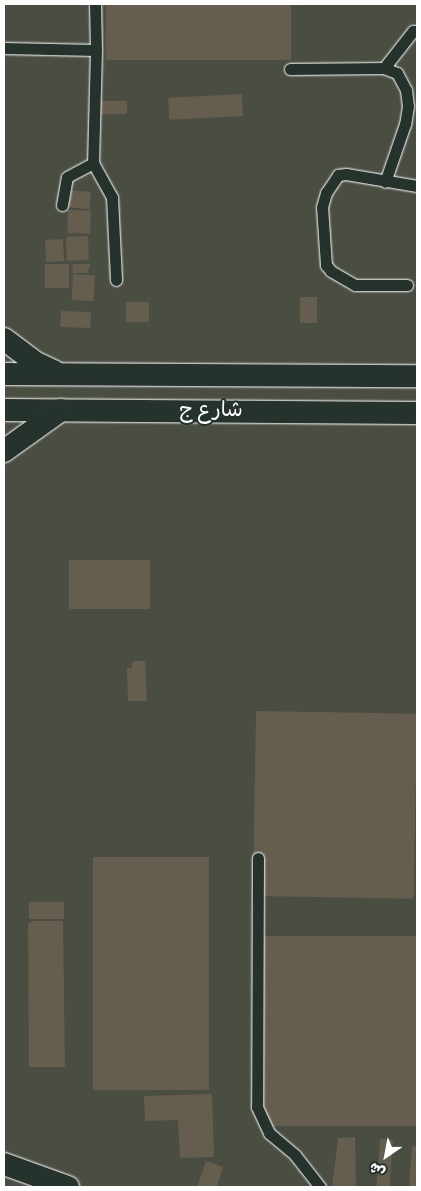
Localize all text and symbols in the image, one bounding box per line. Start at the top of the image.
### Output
street label: شارع ج [179,398,243,424]
north arrow [361,1131,411,1181]
text: ش [365,1156,390,1182]

